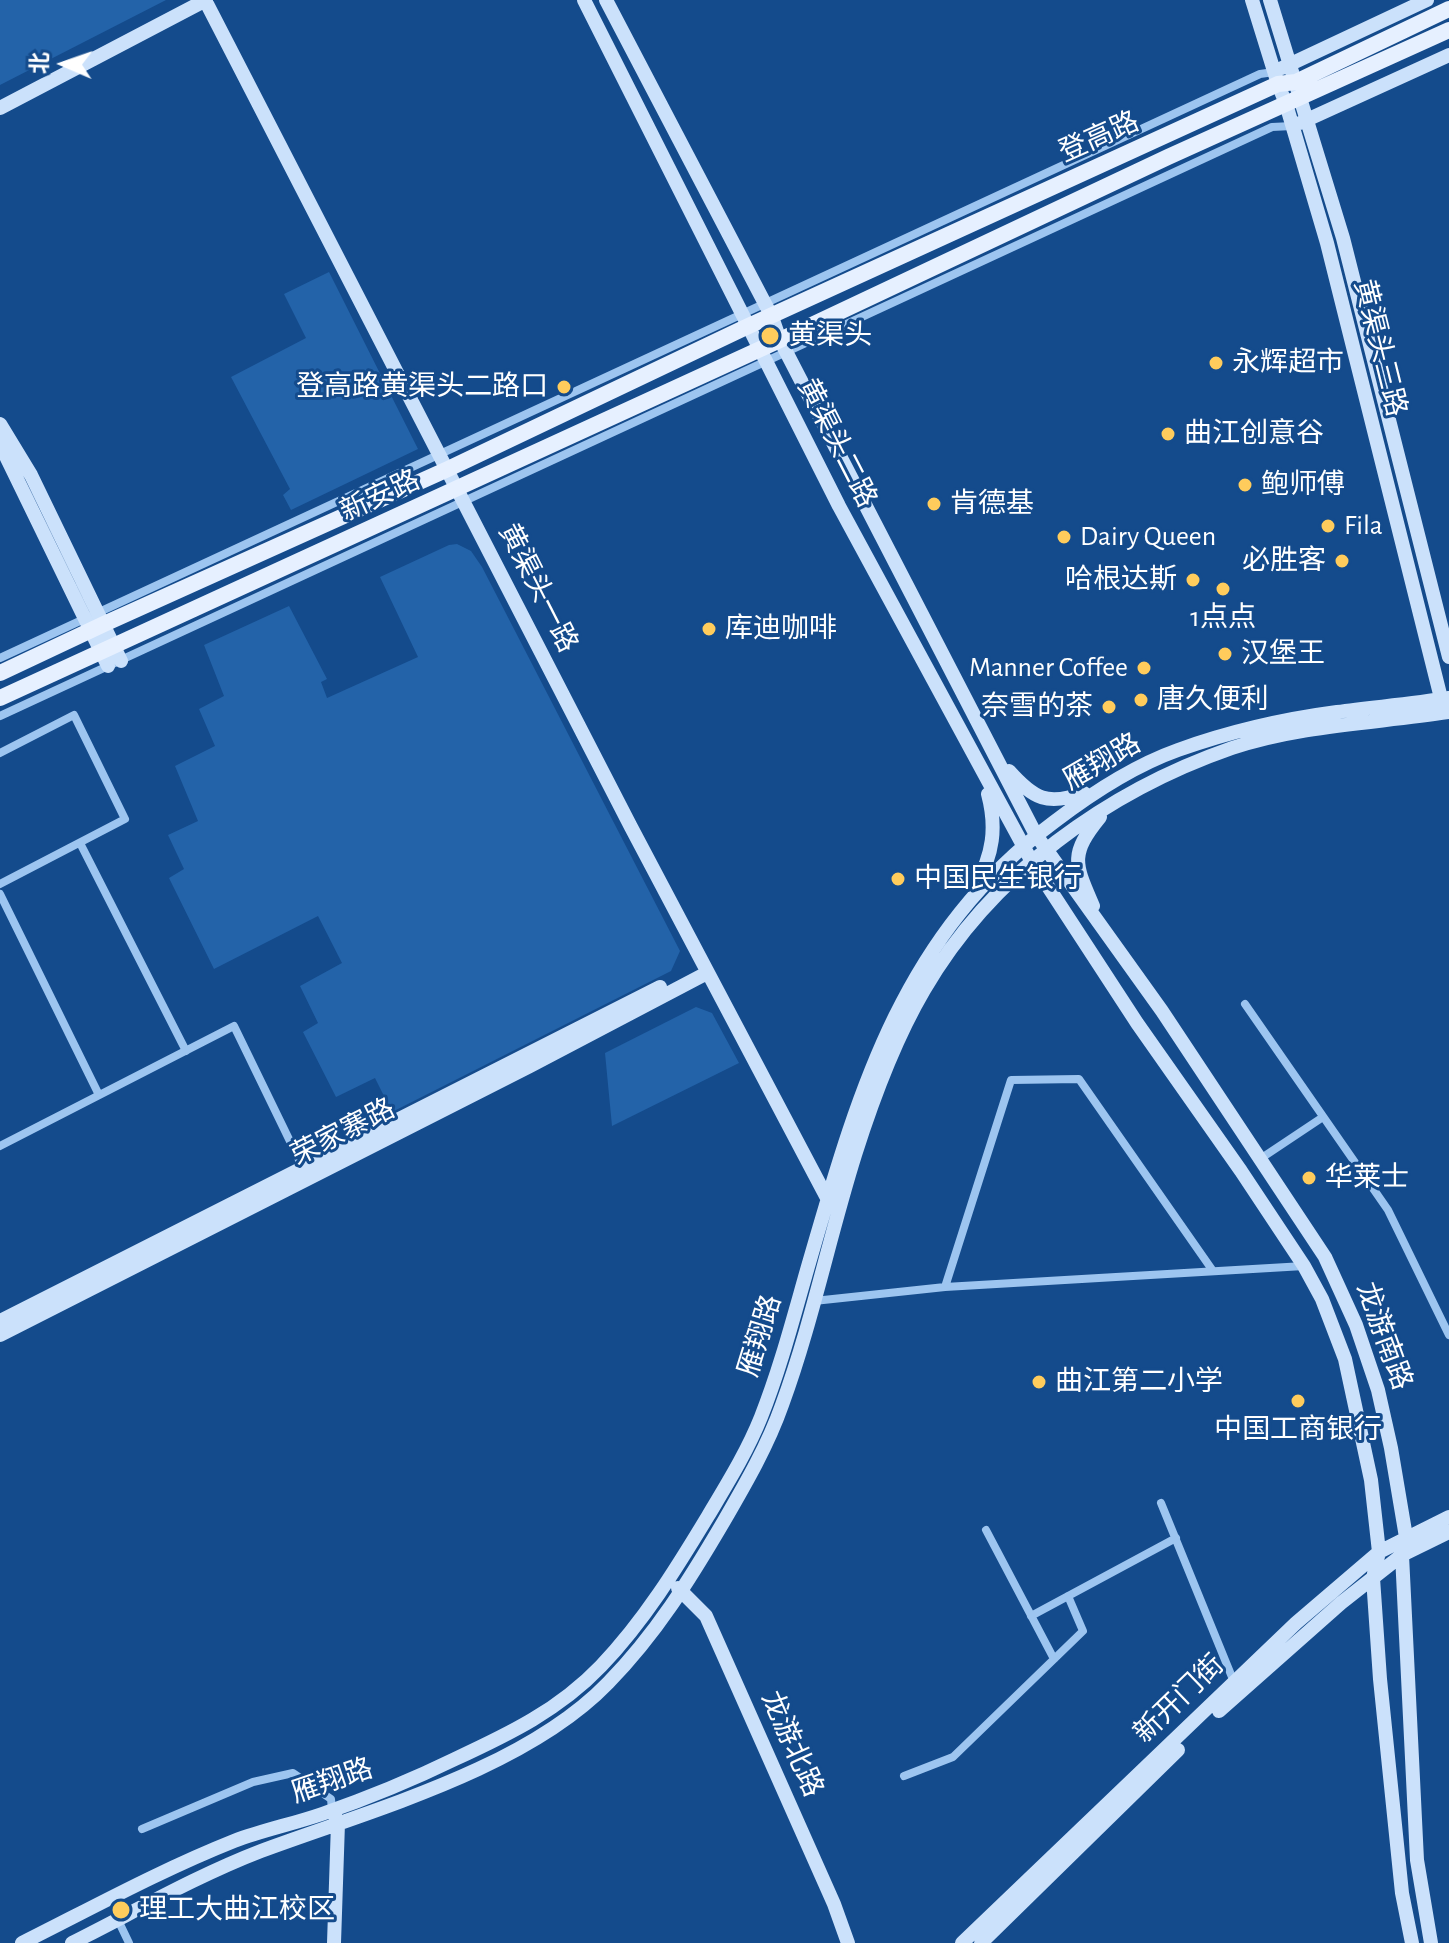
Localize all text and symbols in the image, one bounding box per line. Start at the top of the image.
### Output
north arrow [24,24,104,104]
text: 北 [29,52,51,75]
street label: 登高路 [1054,105,1144,169]
street label: 黄渠头三路 [1347,276,1413,420]
place label: 黄渠头 [788,319,872,353]
marker: 黄渠头 [759,325,781,347]
place label: 永辉超市 [1232,346,1344,380]
marker: 永辉超市 [1207,354,1225,372]
place label: 登高路黄渠头二路口 [296,370,548,404]
street label: 黄渠头二路 [790,373,884,513]
marker: 登高路黄渠头二路口 [555,378,573,396]
place label: 曲江创意谷 [1184,417,1324,451]
marker: 曲江创意谷 [1159,425,1177,443]
street label: 新安路 [335,463,425,529]
place label: 鲍师傅 [1261,468,1345,502]
marker: 鲍师傅 [1236,476,1254,494]
place label: 肯德基 [950,487,1034,521]
marker: 肯德基 [925,495,943,513]
place label: Fila [1344,509,1383,543]
marker: Fila [1319,517,1337,535]
street label: 黄渠头一路 [491,518,585,658]
place label: Dairy Queen [1080,520,1216,554]
marker: Dairy Queen [1055,528,1073,546]
place label: 必胜客 [1242,544,1326,578]
marker: 必胜客 [1333,552,1351,570]
place label: 哈根达斯 [1065,563,1177,597]
marker: 哈根达斯 [1184,571,1202,589]
marker: 1点点 [1214,580,1232,598]
place label: 1点点 [1190,601,1256,635]
place label: 库迪咖啡 [725,612,837,646]
marker: 库迪咖啡 [700,620,718,638]
place label: 汉堡王 [1241,637,1325,671]
marker: 汉堡王 [1216,645,1234,663]
place label: Manner Coffee [969,651,1128,685]
marker: Manner Coffee [1135,659,1153,677]
place label: 唐久便利 [1157,683,1269,717]
place label: 奈雪的茶 [981,690,1093,724]
marker: 唐久便利 [1132,691,1150,709]
marker: 奈雪的茶 [1100,698,1118,716]
street label: 雁翔路 [1057,726,1147,798]
place label: 中国民生银行 [914,862,1082,896]
marker: 中国民生银行 [889,870,907,888]
street label: 荣家寨路 [285,1092,401,1172]
place label: 华莱士 [1325,1161,1409,1195]
marker: 华莱士 [1300,1169,1318,1187]
street label: 龙游南路 [1349,1278,1419,1394]
street label: 雁翔路 [732,1291,788,1381]
place label: 曲江第二小学 [1055,1365,1223,1399]
marker: 曲江第二小学 [1030,1373,1048,1391]
marker: 中国工商银行 [1289,1392,1307,1410]
place label: 中国工商银行 [1214,1413,1382,1447]
street label: 新开门街 [1127,1648,1231,1750]
street label: 龙游北路 [754,1686,830,1802]
street label: 雁翔路 [287,1751,377,1811]
place label: 理工大曲江校区 [139,1893,335,1927]
marker: 理工大曲江校区 [110,1899,132,1921]

